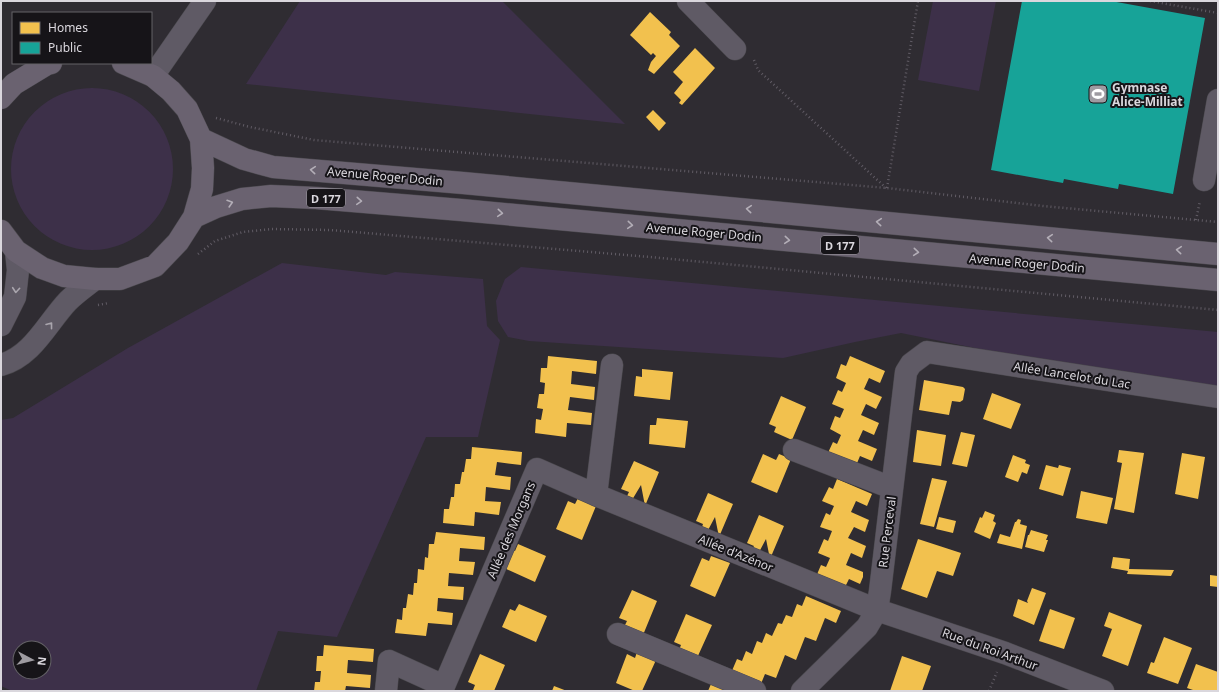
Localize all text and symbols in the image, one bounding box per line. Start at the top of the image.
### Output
legend [12,12,152,64]
text: Homes [48,19,88,36]
text: Public [48,39,82,56]
place label: Gymnase Alice-Milliat [1112,79,1183,110]
sports icon: Gymnase Alice-Milliat [1087,83,1109,105]
street label: Avenue Roger Dodin [326,162,444,190]
one-way arrow [310,166,316,175]
road number: D 177 [307,189,345,207]
one-way arrow [356,196,362,205]
one-way arrow [226,199,233,207]
one-way arrow [746,205,752,214]
one-way arrow [497,209,503,218]
one-way arrow [875,217,882,226]
street label: Avenue Roger Dodin [645,218,763,246]
one-way arrow [627,221,633,230]
one-way arrow [1047,233,1053,242]
one-way arrow [784,235,790,244]
road number: D 177 [821,236,859,254]
one-way arrow [1176,246,1182,255]
one-way arrow [913,248,919,257]
street label: Avenue Roger Dodin [968,249,1086,277]
one-way arrow [12,287,21,293]
one-way arrow [45,322,52,329]
street label: Allée Lancelot du Lac [1012,357,1132,393]
street label: Allée des Morgans [483,479,539,581]
street label: Rue Perceval [874,495,900,569]
street label: Allée d'Azénor [696,530,776,576]
street label: Rue du Roi Arthur [940,624,1040,674]
north arrow [12,640,52,680]
text: N [34,656,50,667]

